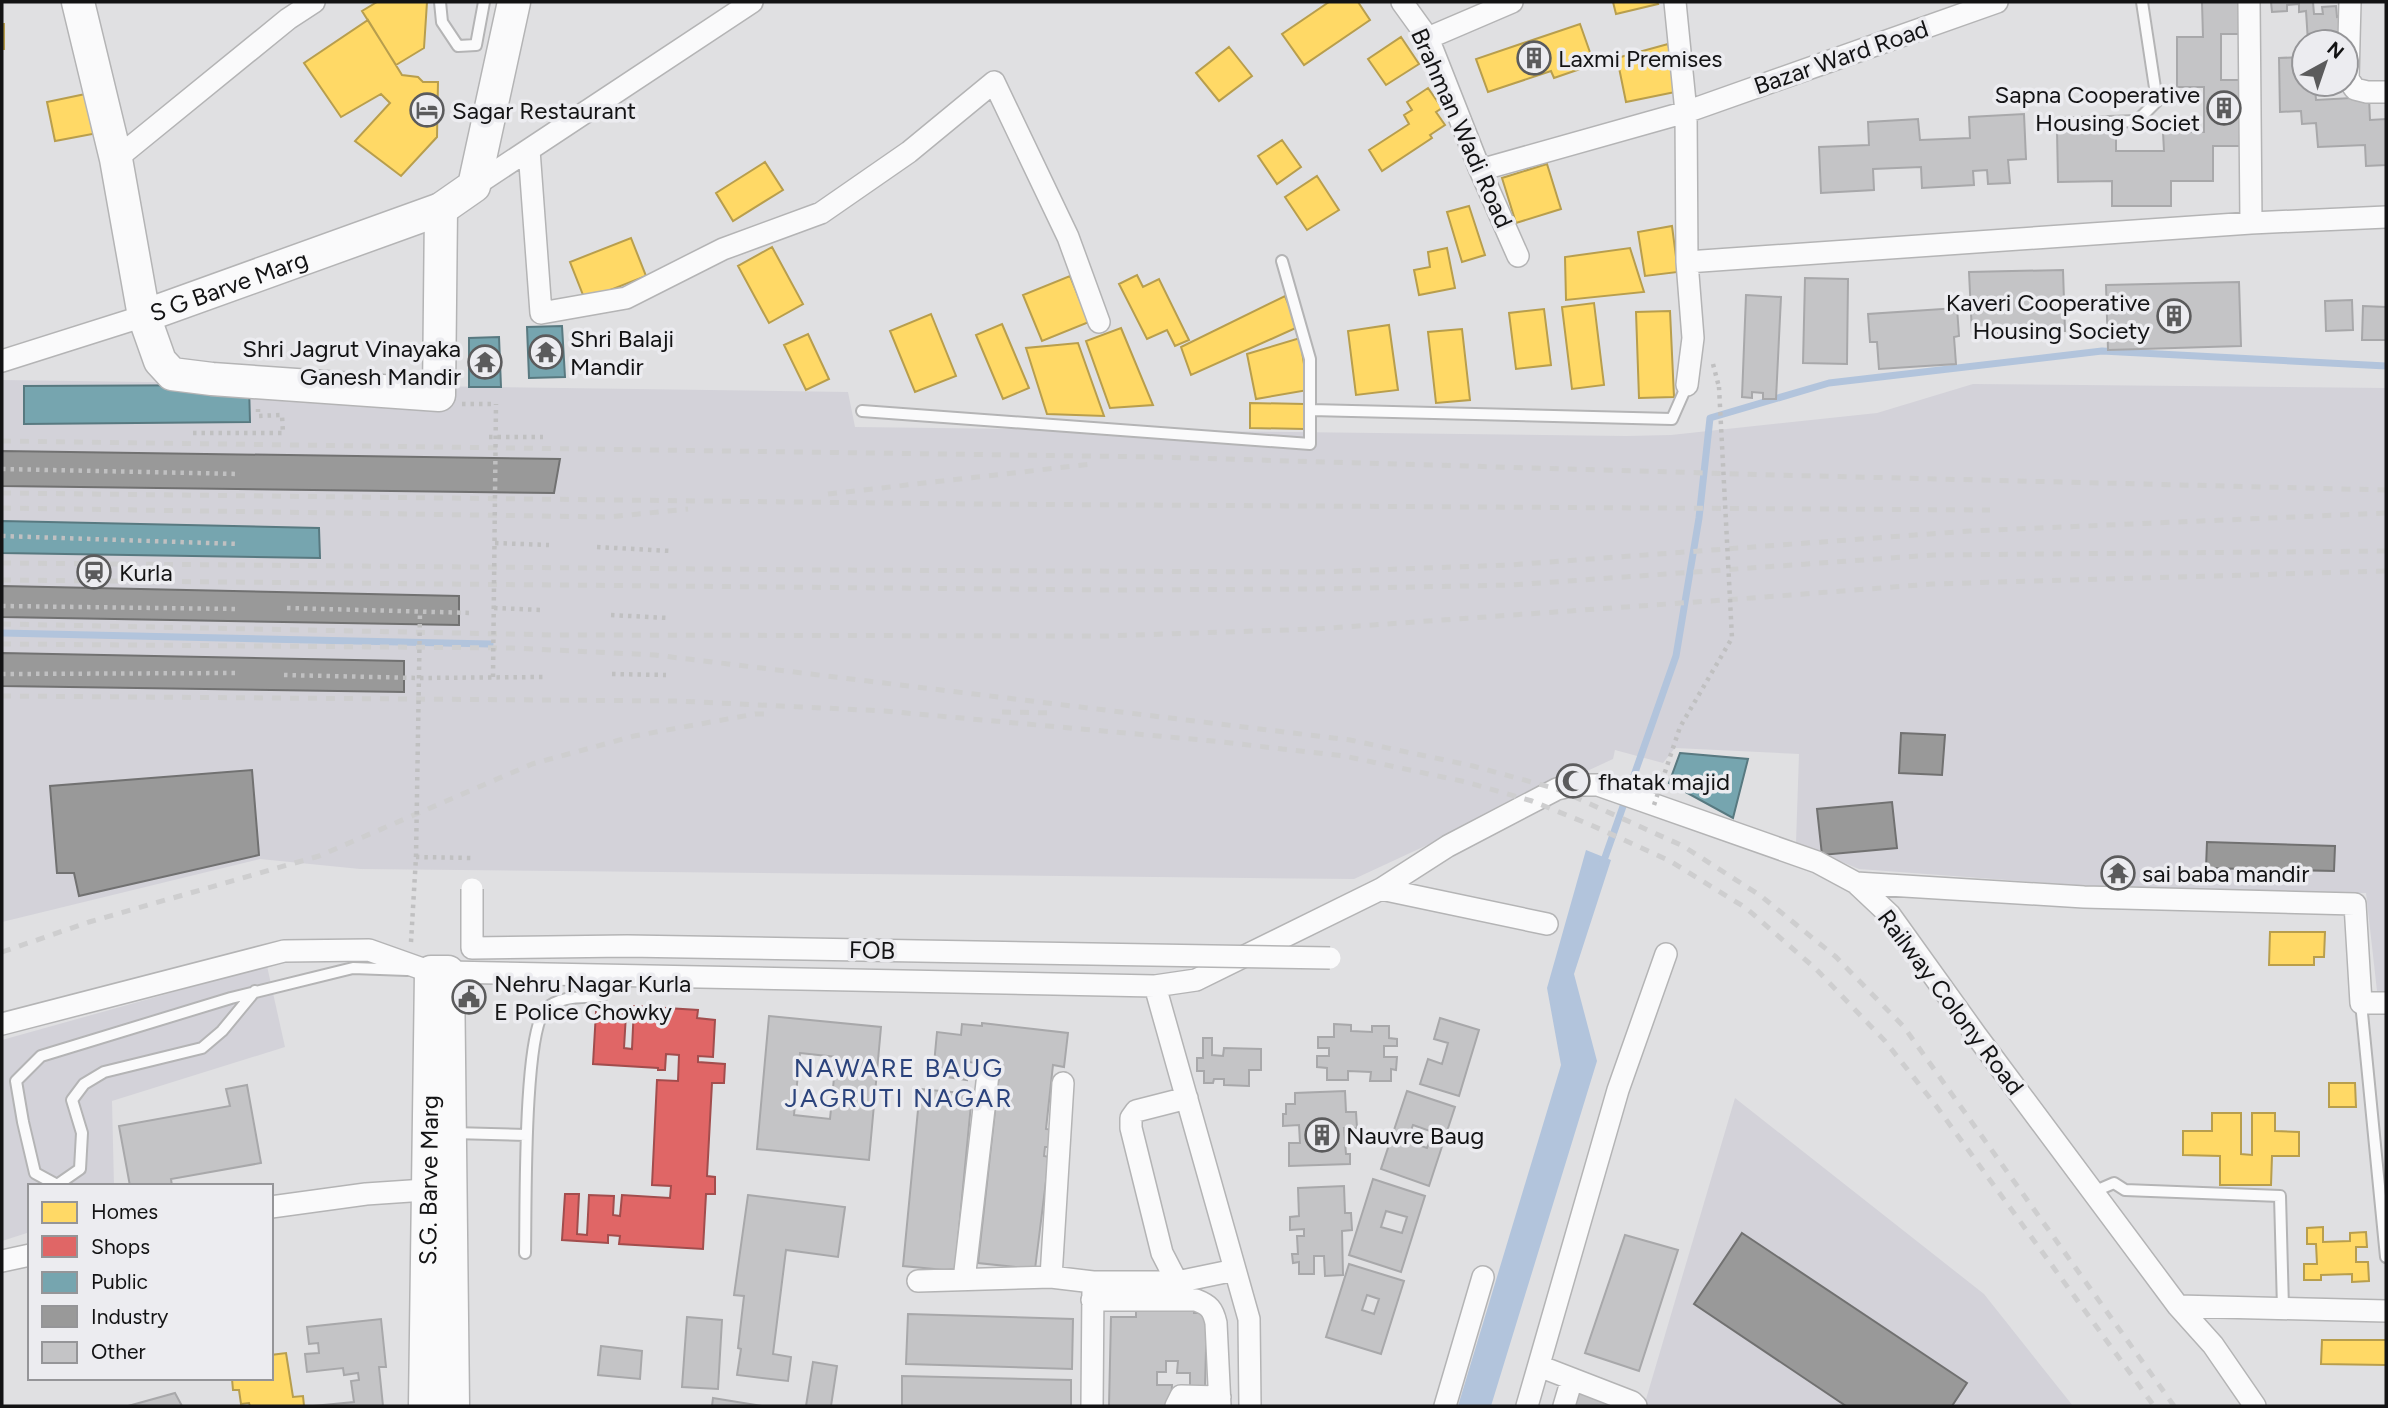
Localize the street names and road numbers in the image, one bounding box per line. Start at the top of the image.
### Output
street label: Bazar Ward Road [1750,14,1932,100]
street label: Brahman Wadi Road [1405,24,1519,232]
street label: S G Barve Marg [146,244,312,327]
street label: Railway Colony Road [1872,904,2030,1100]
street label: FOB [849,935,895,965]
street label: S.G. Barve Marg [412,1095,444,1265]

